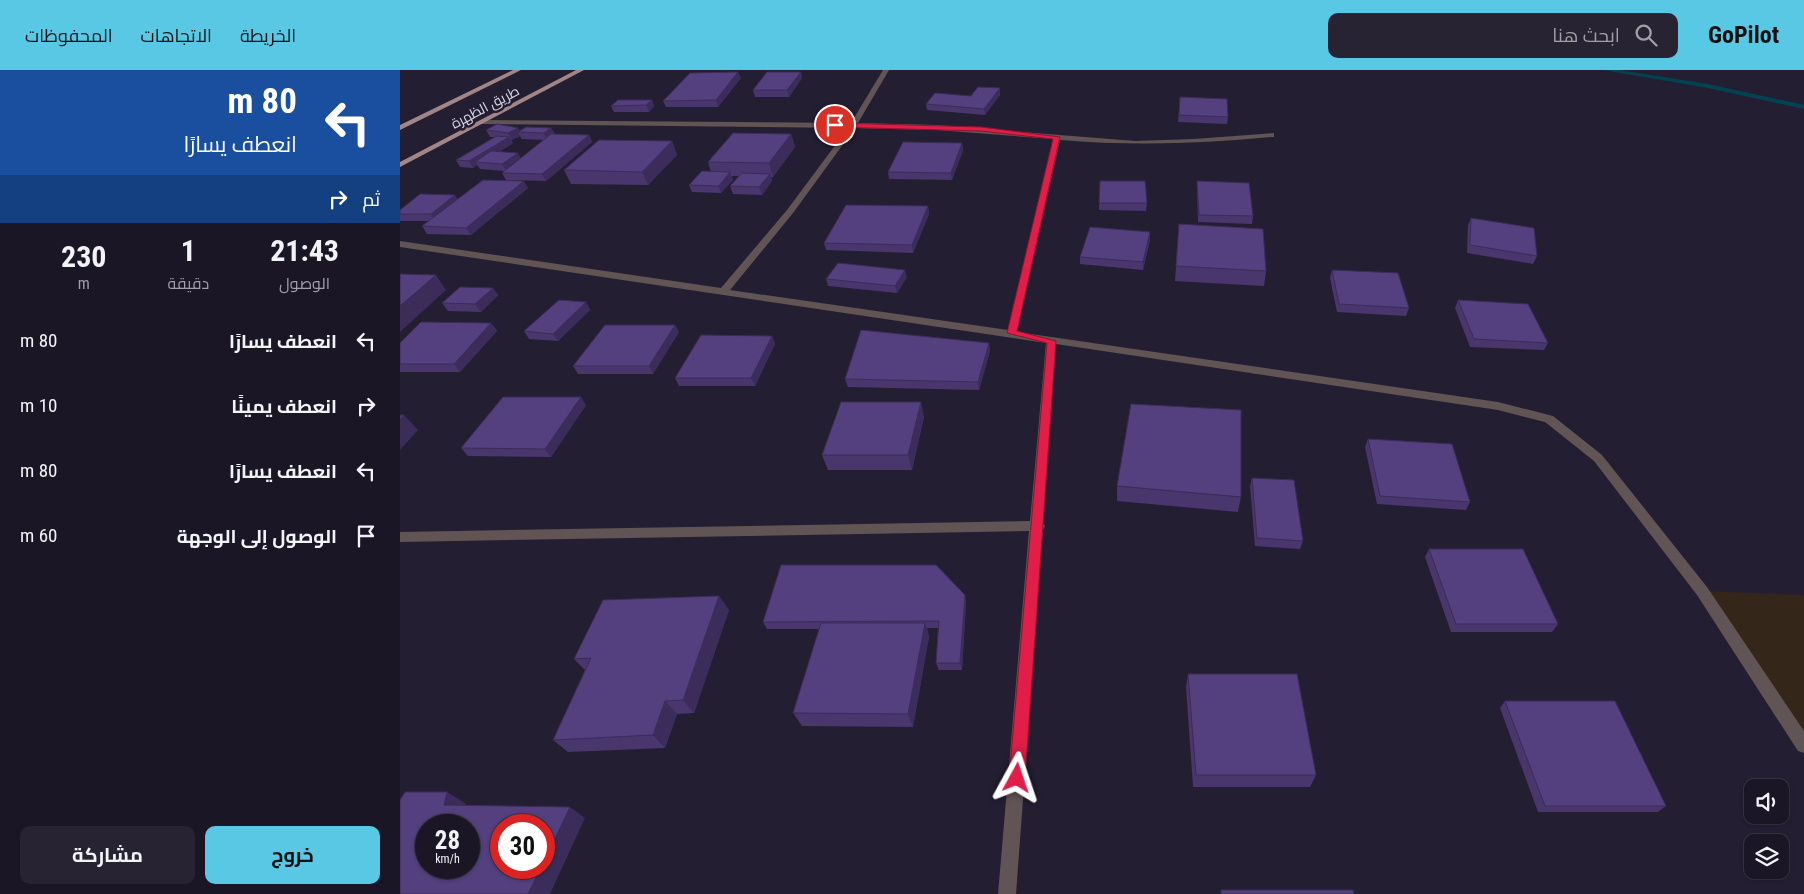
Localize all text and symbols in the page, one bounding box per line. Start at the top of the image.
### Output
search box [1328,13,1678,58]
icon: search [1632,21,1660,49]
text: GoPilot [1708,21,1779,49]
text: ابحث هنا [1552,24,1620,47]
text: المحفوظات [25,25,113,46]
text: الاتجاهات [141,25,212,46]
text: الخريطة [240,25,296,46]
text: 80 m [228,81,297,122]
street label: طريق الظهرة [448,82,522,133]
icon: left [315,90,380,155]
pin [814,104,856,146]
icon: arrive [821,111,849,139]
text: انعطف يسارًا [183,132,297,157]
icon: right [324,185,352,213]
text: ثم [362,188,380,211]
text: 1 [181,233,196,268]
text: 21:43 [270,233,339,268]
text: 230 [61,239,107,274]
text: m [78,274,90,293]
text: دقيقة [168,274,209,293]
text: الوصول [279,274,330,293]
icon: left [352,327,380,355]
text: 80 m [20,329,57,352]
text: انعطف يسارًا [229,330,337,353]
icon: right [352,392,380,420]
text: 10 m [20,394,57,417]
text: انعطف يمينًا [231,395,337,418]
icon: left [352,457,380,485]
text: 80 m [20,459,57,482]
text: انعطف يسارًا [229,460,337,483]
icon: arrive [352,522,380,550]
text: 60 m [20,524,57,547]
text: الوصول إلى الوجهة [177,525,337,548]
position arrow [990,751,1042,803]
map controls [1744,779,1789,879]
button: sound [1744,779,1789,824]
speed limit sign: 30 [490,814,555,879]
button: مشاركة [20,826,195,884]
button: خروج [205,826,380,884]
text: 28 [435,826,460,855]
button: layers [1744,834,1789,879]
text: km/h [435,852,460,866]

